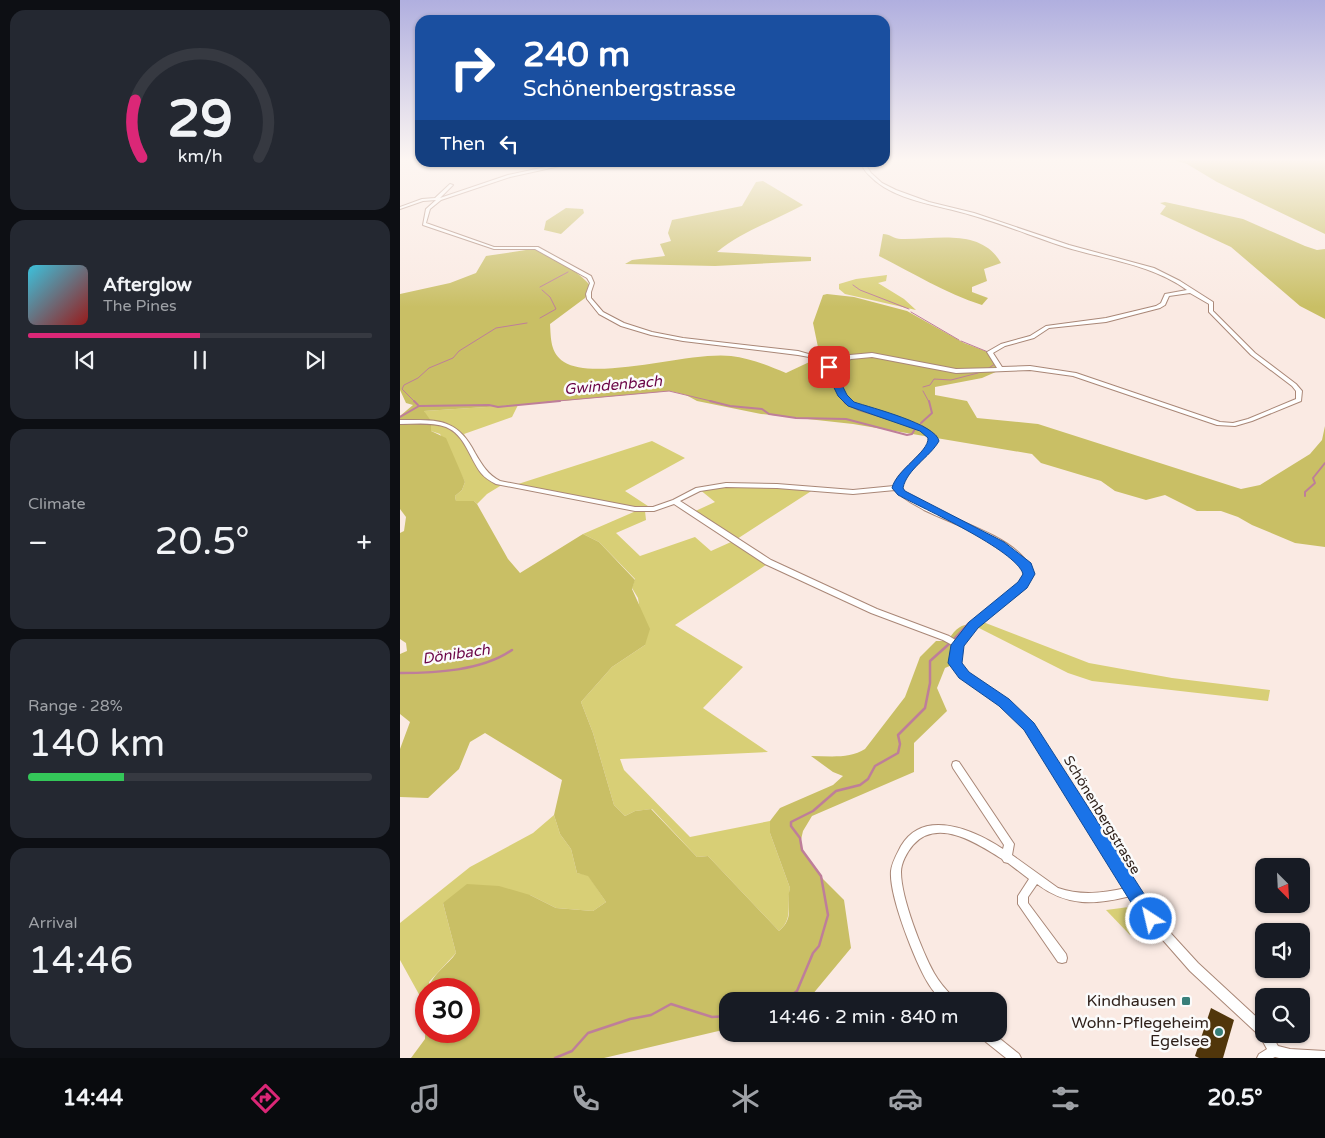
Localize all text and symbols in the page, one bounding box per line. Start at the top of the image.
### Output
text: 240 m [523,34,630,76]
icon: right [440,35,505,100]
text: Schönenbergstrasse [523,76,736,102]
text: 29 [167,88,233,151]
icon: left [495,130,523,158]
text: Then [440,133,485,155]
text: km/h [178,146,222,167]
text: Afterglow [103,274,192,296]
text: The Pines [103,296,177,316]
icon: previous [71,346,99,374]
icon: pause [186,346,214,374]
icon: next [301,346,329,374]
pin [808,346,850,388]
icon: arrive [815,353,843,381]
water label: Gwindenbach [563,372,664,398]
text: Climate [28,494,86,514]
text: 20.5° [155,519,250,565]
text: − [28,526,48,560]
text: + [356,526,372,560]
water label: Dönibach [421,640,492,668]
text: Range · 28% [28,696,123,716]
text: 140 km [28,721,165,767]
street label: Schönenbergstrasse [1060,753,1144,877]
north arrow [1255,858,1310,912]
map controls [1255,858,1310,1043]
position arrow [1124,892,1176,944]
text: Arrival [28,913,77,933]
button: sound [1255,923,1310,978]
text: 14:46 [28,938,133,984]
speed limit sign: 30 [415,978,480,1043]
button: search [1255,988,1310,1043]
place label: Kindhausen [1087,991,1176,1011]
marker: Kindhausen [1180,995,1192,1007]
text: 14:46 · 2 min · 840 m [767,1006,959,1028]
place label: Wohn-Pflegeheim Egelsee [1071,1013,1209,1051]
marker: Wohn-Pflegeheim Egelsee [1213,1026,1225,1038]
icon: directions [248,1081,283,1116]
icon: music [408,1081,443,1116]
icon: phone [568,1081,603,1116]
icon: climate [728,1081,763,1116]
icon: car [888,1081,923,1116]
icon: filters [1048,1081,1083,1116]
text: 14:44 [62,1085,123,1111]
text: 20.5° [1207,1085,1262,1111]

